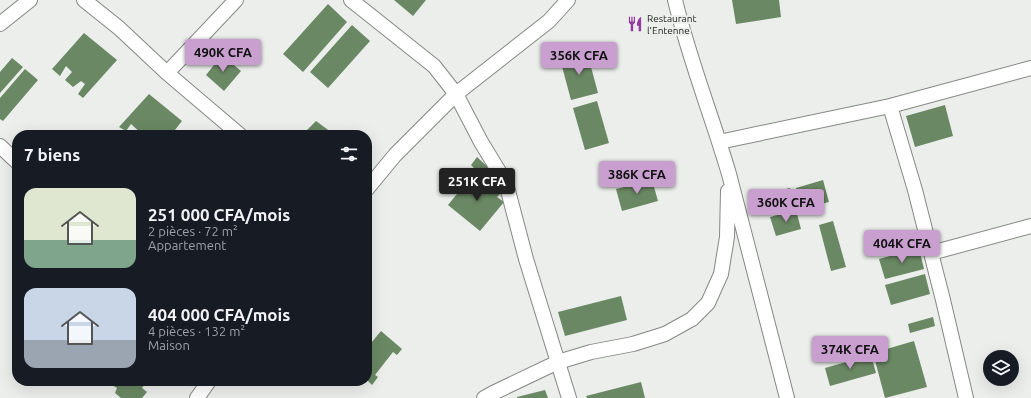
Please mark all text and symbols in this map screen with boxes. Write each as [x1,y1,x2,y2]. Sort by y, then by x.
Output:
place label: Restaurant l'Entenne [647,13,696,36]
restaurant icon: Restaurant l'Entenne [626,15,644,33]
pin: 490K CFA [182,39,264,73]
pin: 356K CFA [538,42,620,76]
text: 490K CFA [194,45,252,59]
text: 356K CFA [550,48,608,62]
icon: filters [338,143,360,165]
text: 7 biens [24,145,80,164]
pin: 386K CFA [596,161,678,195]
text: 386K CFA [608,167,666,181]
pin: 251K CFA [436,168,518,202]
text: 251K CFA [448,174,506,188]
pin: 360K CFA [745,189,827,223]
text: 360K CFA [757,195,815,209]
icon: home [56,204,104,252]
text: 251 000 CFA/mois [148,205,290,224]
text: 2 pièces · 72 m² [148,224,238,238]
pin: 404K CFA [861,230,943,264]
text: 404K CFA [873,236,931,250]
text: Appartement [148,238,226,252]
icon: home [56,304,104,352]
text: 404 000 CFA/mois [148,305,290,324]
text: 4 pièces · 132 m² [148,324,245,338]
pin: 374K CFA [809,336,891,370]
text: Maison [148,338,190,352]
text: 374K CFA [821,342,879,356]
map controls [983,350,1019,386]
button: layers [983,350,1019,386]

